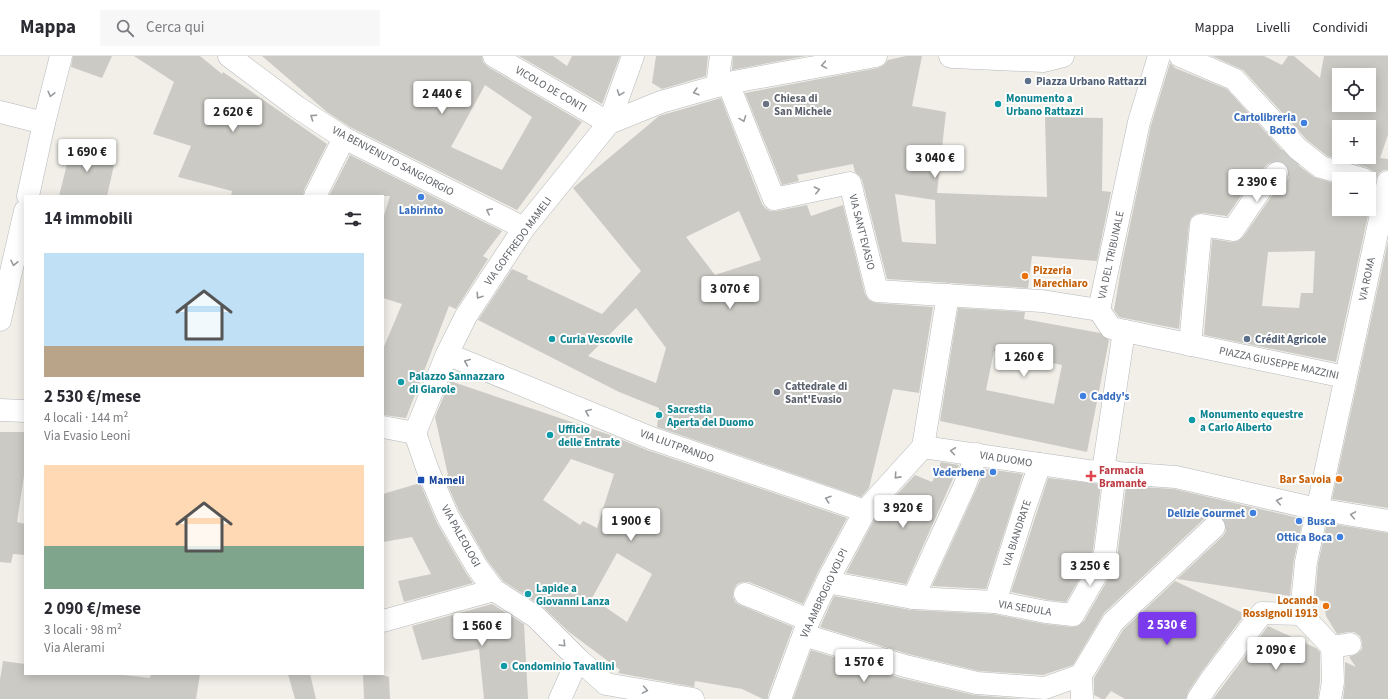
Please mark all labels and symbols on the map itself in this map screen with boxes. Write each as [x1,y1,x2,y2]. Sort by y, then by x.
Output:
one-way arrow [820,61,827,69]
street label: VICOLO DE CONTI [512,62,590,116]
place label: Piazza Urbano Rattazzi [1036,74,1147,89]
marker: Piazza Urbano Rattazzi [1023,76,1033,86]
pin: 2 440 € [405,81,479,115]
one-way arrow [693,87,700,96]
one-way arrow [616,89,624,96]
one-way arrow [48,91,56,97]
place label: Chiesa di San Michele [774,91,832,119]
place label: Monumento a Urbano Rattazzi [1006,91,1083,119]
pin: 2 620 € [196,99,270,133]
marker: Chiesa di San Michele [761,99,771,109]
marker: Monumento a Urbano Rattazzi [993,99,1003,109]
place label: Cartolibreria Botto [1234,110,1296,138]
one-way arrow [310,114,317,122]
one-way arrow [738,116,746,123]
marker: Cartolibreria Botto [1299,118,1309,128]
street label: VIA BENVENUTO SANGIORGIO [329,122,457,200]
pin: 1 690 € [50,139,124,173]
pin: 3 040 € [898,145,972,179]
pin: 2 390 € [1220,169,1294,203]
one-way arrow [814,187,820,195]
marker: Labirinto [416,192,426,202]
street label: VIA SANT'EVASIO [845,192,879,272]
street label: VIA GOFFREDO MAMELI [481,194,555,288]
place label: Labirinto [399,203,443,218]
one-way arrow [486,208,494,216]
street label: VIA DEL TRIBUNALE [1094,209,1128,300]
street label: VIA ROMA [1355,256,1379,302]
one-way arrow [10,260,18,266]
place label: Pizzeria Marechiaro [1033,263,1088,291]
marker: Pizzeria Marechiaro [1020,271,1030,281]
pin: 3 070 € [693,276,767,310]
one-way arrow [476,292,484,299]
place label: Curia Vescovile [560,332,633,347]
place label: Crédit Agricole [1255,332,1327,347]
marker: Curia Vescovile [547,334,557,344]
marker: Crédit Agricole [1242,334,1252,344]
street label: PIAZZA GIUSEPPE MAZZINI [1218,343,1340,383]
pin: 1 260 € [987,344,1061,378]
one-way arrow [464,359,472,367]
place label: Palazzo Sannazzaro di Giarole [409,369,505,397]
marker: Palazzo Sannazzaro di Giarole [396,377,406,387]
place label: Cattedrale di Sant'Evasio [785,379,847,407]
marker: Cattedrale di Sant'Evasio [772,387,782,397]
place label: Caddy's [1091,389,1130,404]
marker: Caddy's [1078,391,1088,401]
place label: Sacrestia Aperta del Duomo [666,402,754,430]
place label: Monumento equestre a Carlo Alberto [1200,407,1304,435]
one-way arrow [584,408,591,416]
marker: Sacrestia Aperta del Duomo [654,410,664,420]
marker: Monumento equestre a Carlo Alberto [1187,415,1197,425]
place label: Ufficio delle Entrate [558,422,620,450]
street label: VIA LIUTPRANDO [638,426,716,466]
marker: Ufficio delle Entrate [545,430,555,440]
one-way arrow [950,447,956,456]
street label: VIA DUOMO [979,447,1033,471]
place label: Farmacia Bramante [1099,463,1147,491]
place label: Vederbene [932,465,985,480]
marker: Vederbene [988,467,998,477]
one-way arrow [894,471,901,479]
marker: Farmacia Bramante [1086,471,1096,481]
place label: Bar Savoia [1279,472,1331,487]
place label: Mameli [429,473,465,488]
marker: Bar Savoia [1334,474,1344,484]
marker: Mameli [416,475,426,485]
one-way arrow [825,495,832,504]
pin: 3 920 € [866,495,940,529]
one-way arrow [1276,497,1282,505]
street label: VIA BIANDRATE [999,498,1035,568]
street label: VIA PALEOLOGI [438,502,484,570]
place label: Delizie Gourmet [1167,506,1246,521]
pin: 1 900 € [594,508,668,542]
marker: Delizie Gourmet [1248,508,1258,518]
one-way arrow [1350,511,1356,520]
place label: Busca [1307,514,1336,529]
marker: Busca [1294,516,1304,526]
place label: Ottica Boca [1277,530,1332,545]
marker: Ottica Boca [1335,532,1345,542]
street label: VIA AMBROGIO VOLPI [797,546,851,640]
pin: 3 250 € [1053,553,1127,587]
place label: Lapide a Giovanni Lanza [536,581,610,609]
marker: Lapide a Giovanni Lanza [523,589,533,599]
place label: Locanda Rossignoli 1913 [1243,593,1318,621]
street label: VIA SEDULA [997,596,1053,620]
marker: Locanda Rossignoli 1913 [1321,601,1331,611]
pin: 2 530 € [1130,612,1204,646]
pin: 1 560 € [445,613,519,647]
pin: 2 090 € [1239,637,1313,671]
one-way arrow [558,639,566,647]
pin: 1 570 € [827,649,901,683]
place label: Condominio Tavallini [512,659,615,674]
marker: Condominio Tavallini [499,661,509,671]
one-way arrow [642,686,648,694]

